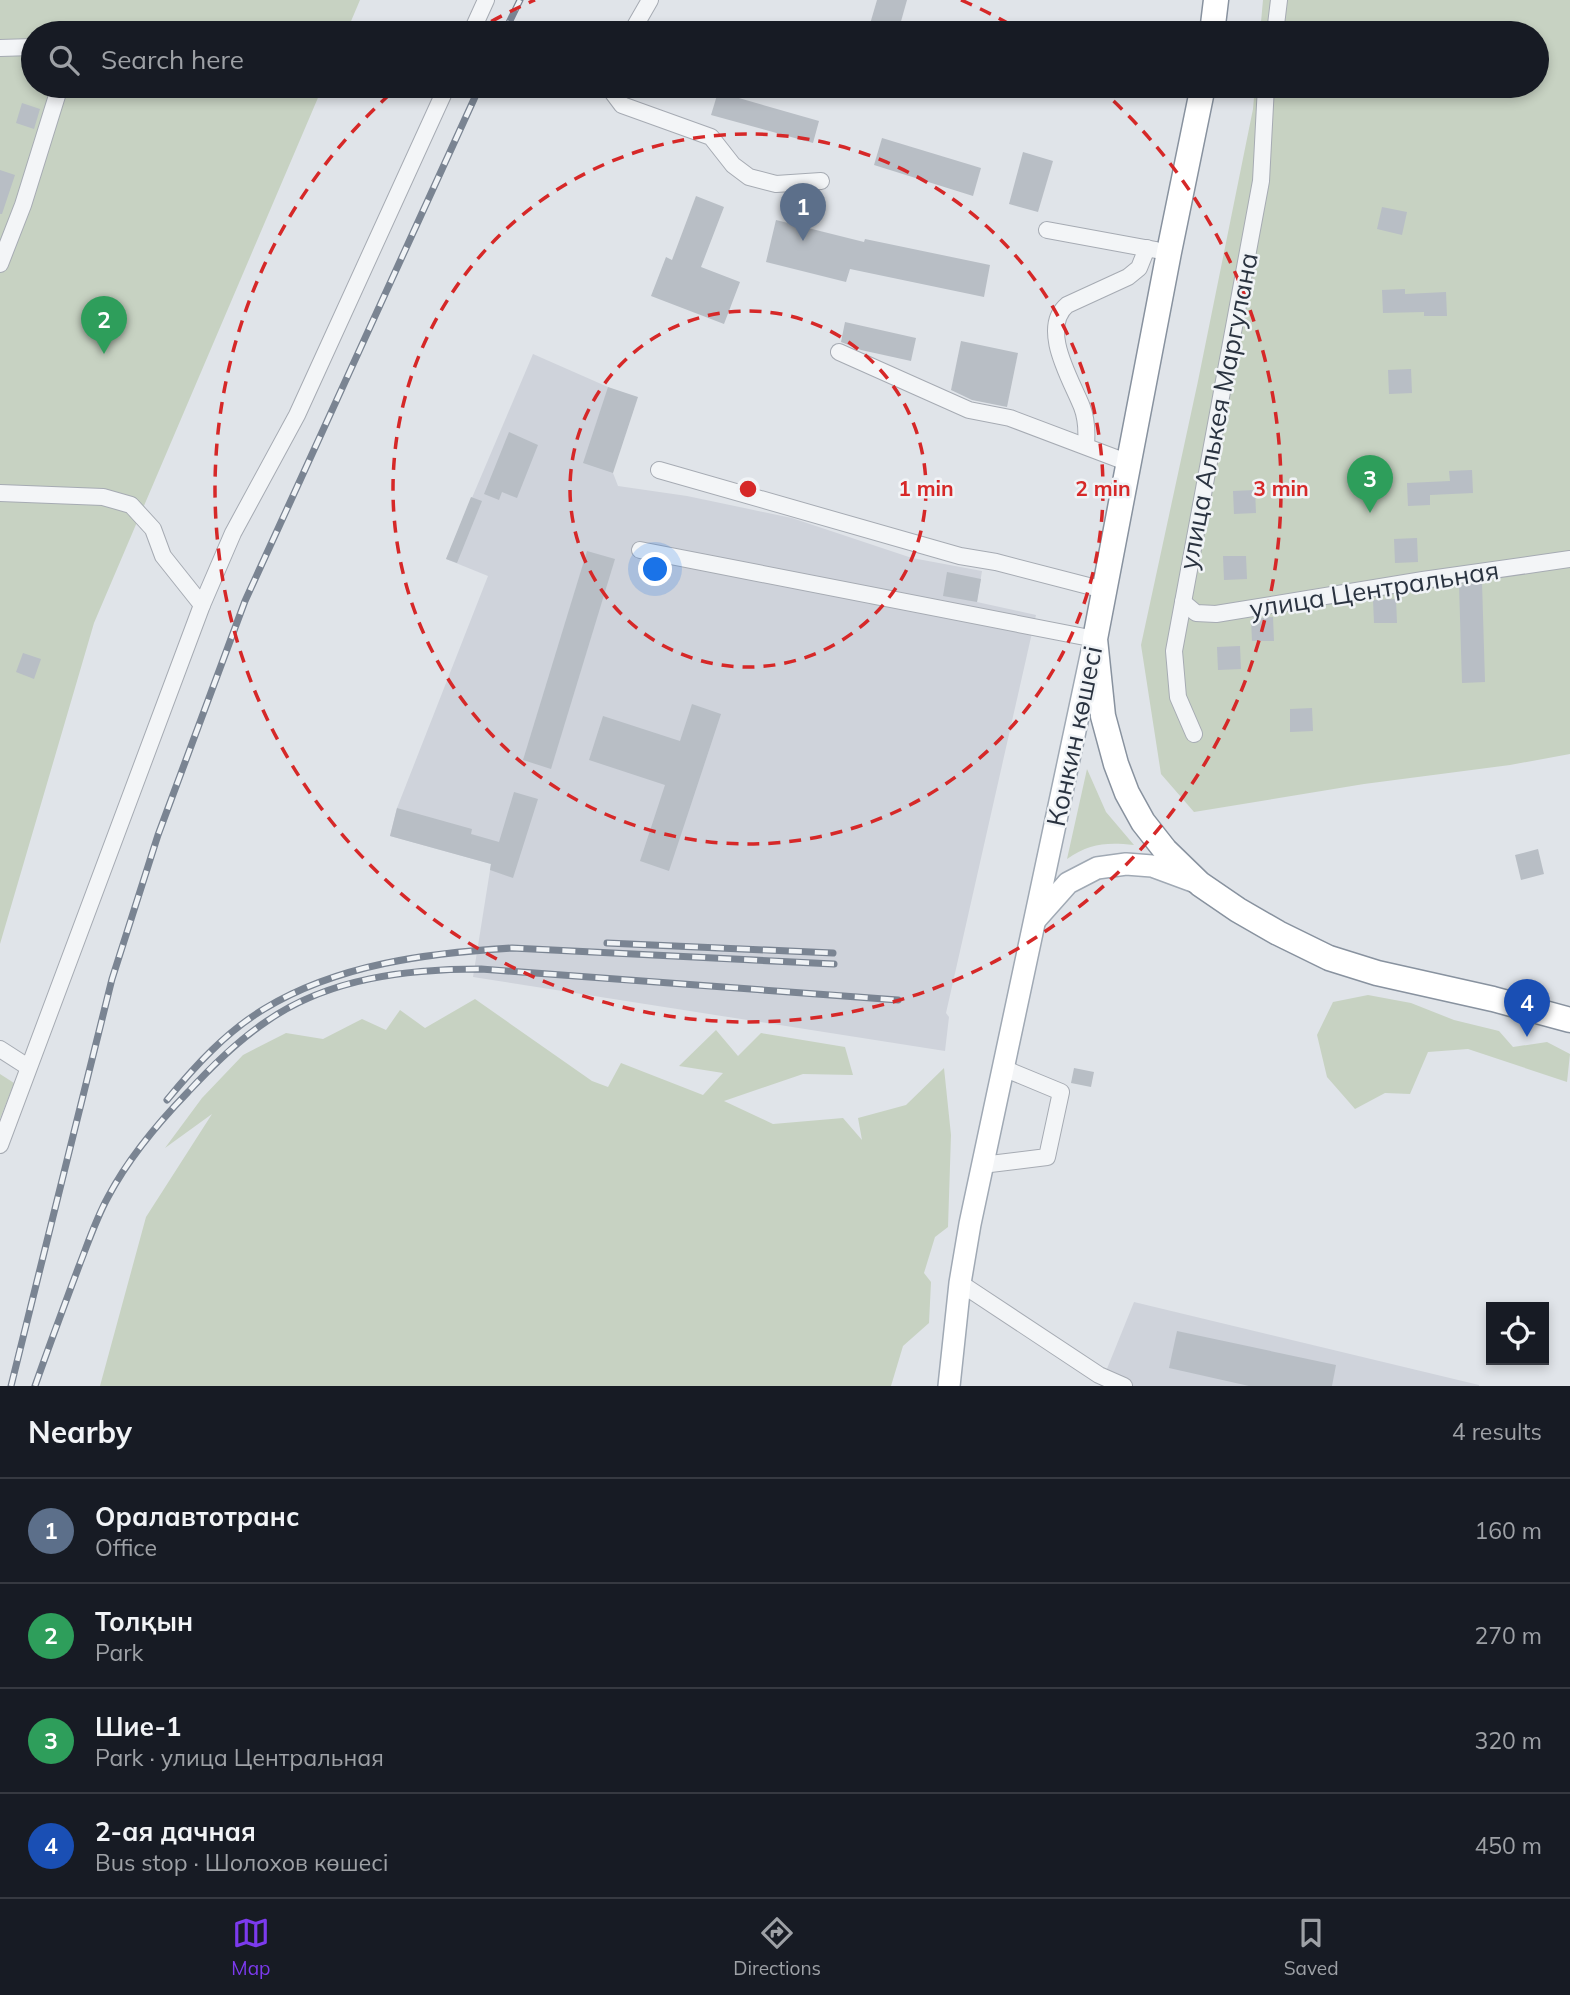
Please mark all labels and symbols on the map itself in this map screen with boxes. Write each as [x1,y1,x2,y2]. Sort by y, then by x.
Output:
pin: 1 [780,183,826,241]
street label: улица Алькея Маргулана [1171,250,1265,572]
pin: 2 [81,296,127,354]
pin: 3 [1347,455,1393,513]
text: 1 min [898,475,954,501]
text: 2 min [1075,475,1131,501]
text: 3 min [1253,475,1309,501]
centre of rings [736,477,760,501]
your location [638,552,672,586]
street label: улица Центральная [1247,553,1501,625]
street label: Конкин көшесі [1039,643,1109,829]
pin: 4 [1504,979,1550,1037]

